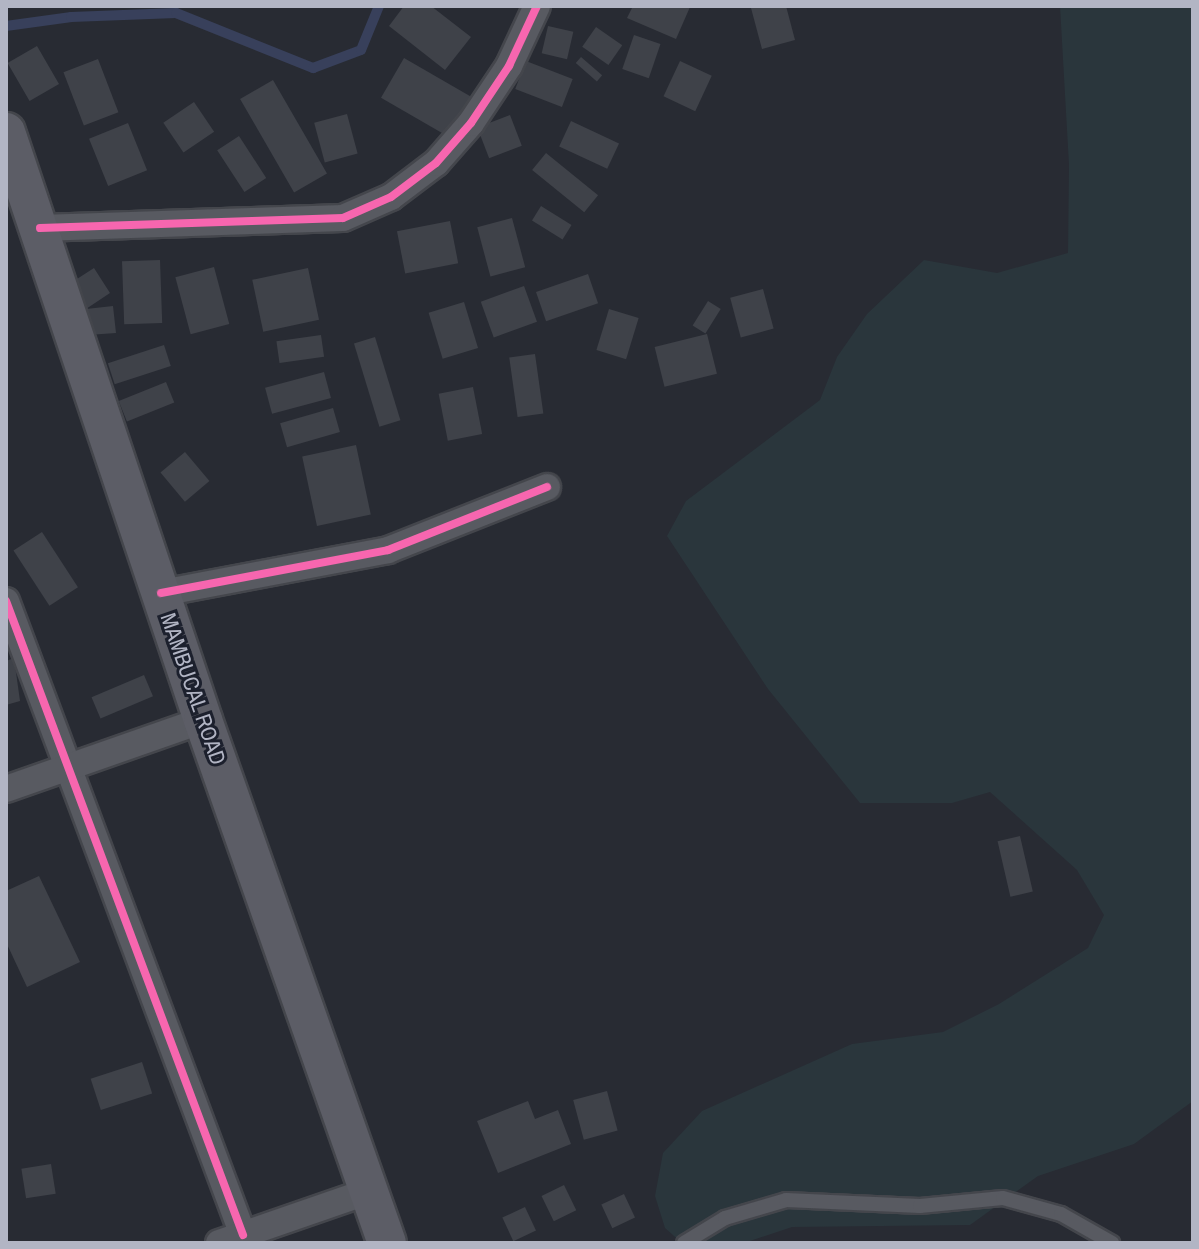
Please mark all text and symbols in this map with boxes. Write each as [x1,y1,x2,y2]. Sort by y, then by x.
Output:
street label: MAMBUCAL ROAD [155,609,231,769]

